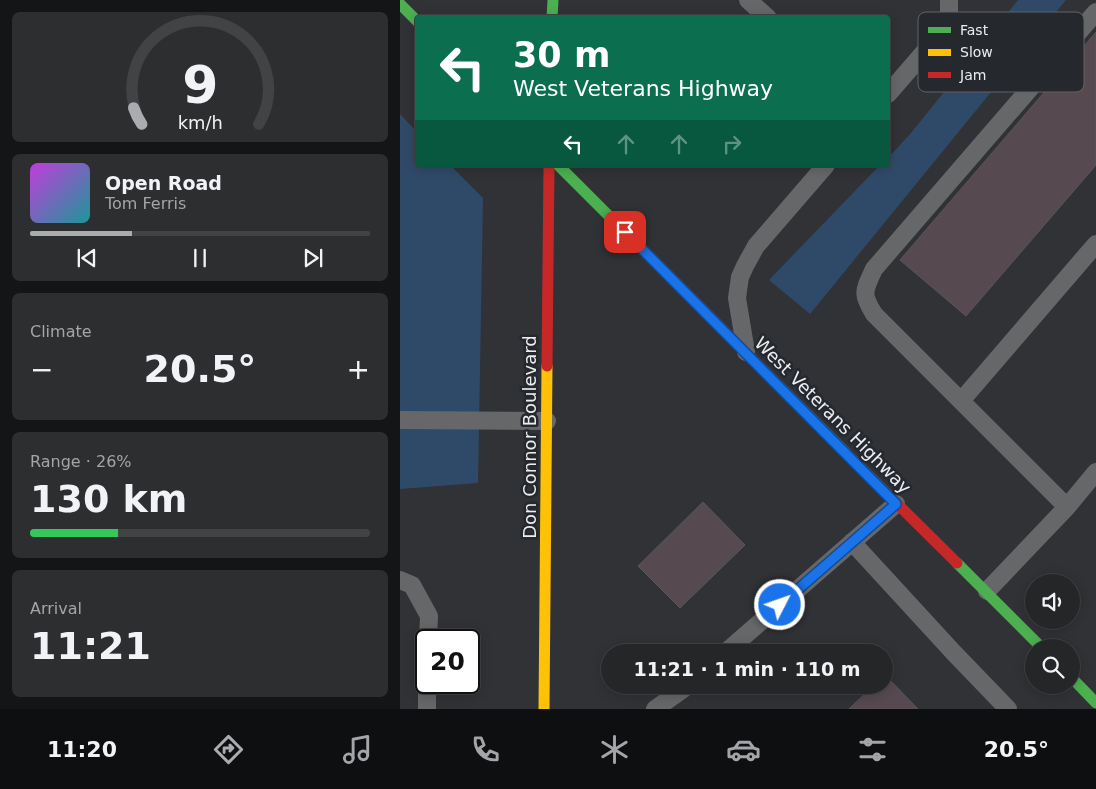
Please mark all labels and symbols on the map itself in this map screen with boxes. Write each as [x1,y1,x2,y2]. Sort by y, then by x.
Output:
legend [918,12,1084,92]
text: Fast [960,22,989,38]
text: Slow [960,44,993,60]
text: Jam [959,67,986,83]
pin [604,211,646,253]
street label: West Veterans Highway [750,332,916,498]
street label: Don Connor Boulevard [519,335,540,539]
position arrow [753,578,805,630]
speed limit sign: 20 [415,629,480,694]

